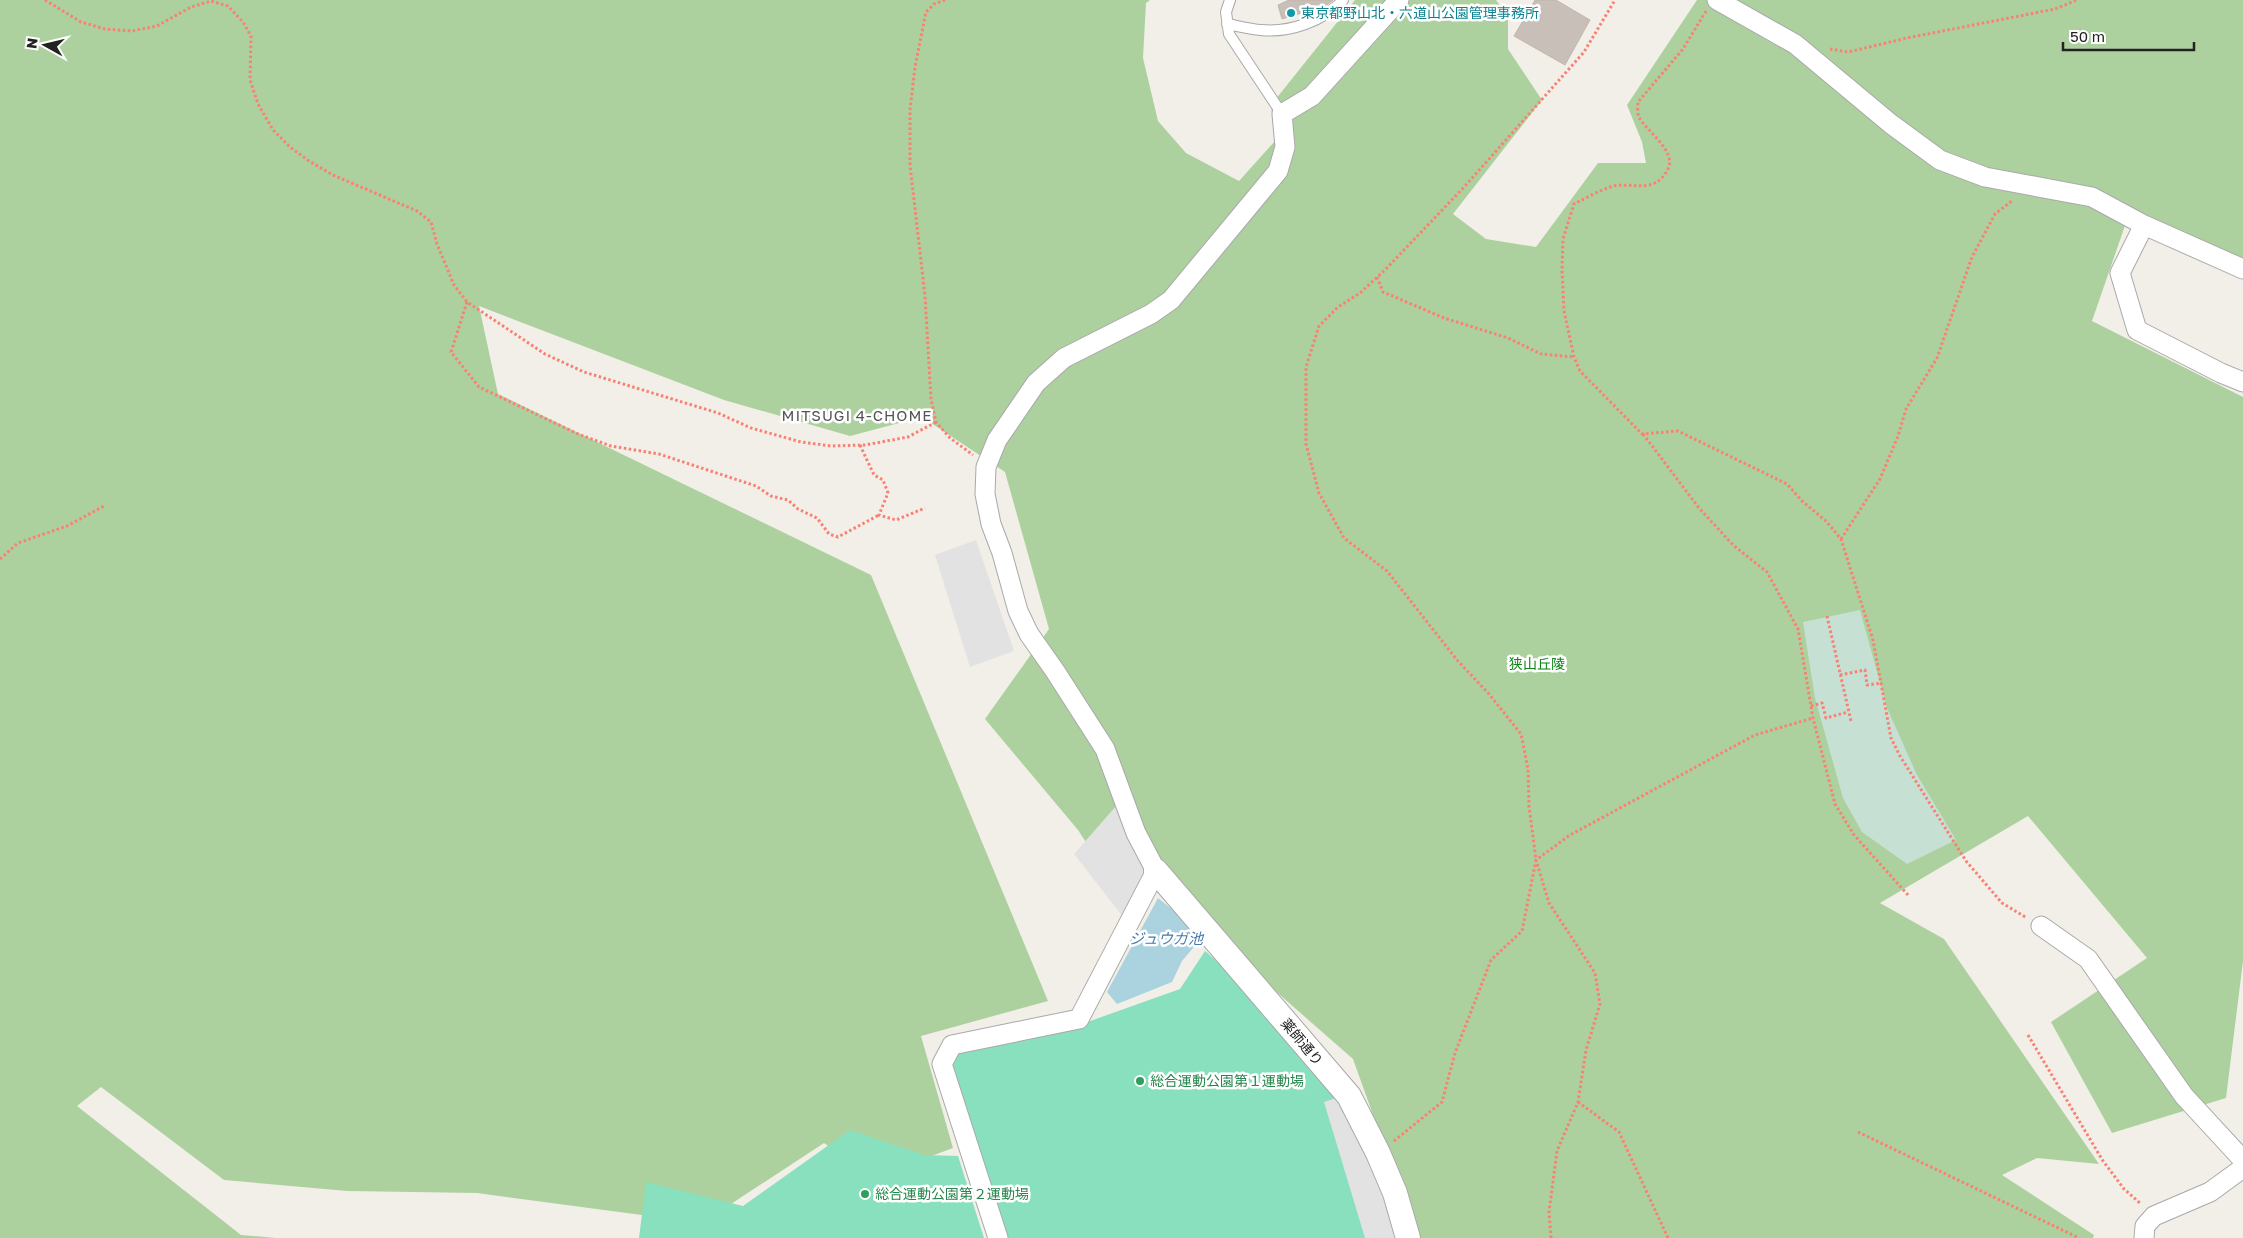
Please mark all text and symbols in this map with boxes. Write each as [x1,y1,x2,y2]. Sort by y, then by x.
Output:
place label: 東京都野山北・六道山公園管理事務所 [1301,4,1539,21]
marker: 東京都野山北・六道山公園管理事務所 [1285,7,1297,19]
north arrow [20,20,70,70]
scale bar [2063,20,2194,52]
text: 50 m [2070,27,2105,45]
text: N [22,37,41,50]
district label: MITSUGI 4-CHOME [782,406,932,424]
park label: 狭山丘陵 [1509,655,1565,672]
water label: ジュウガ池 [1129,929,1205,947]
street label: 薬師通り [1278,1015,1327,1069]
place label: 総合運動公園第１運動場 [1150,1072,1304,1089]
marker: 総合運動公園第１運動場 [1134,1075,1146,1087]
place label: 総合運動公園第２運動場 [875,1185,1029,1202]
marker: 総合運動公園第２運動場 [859,1188,871,1200]

